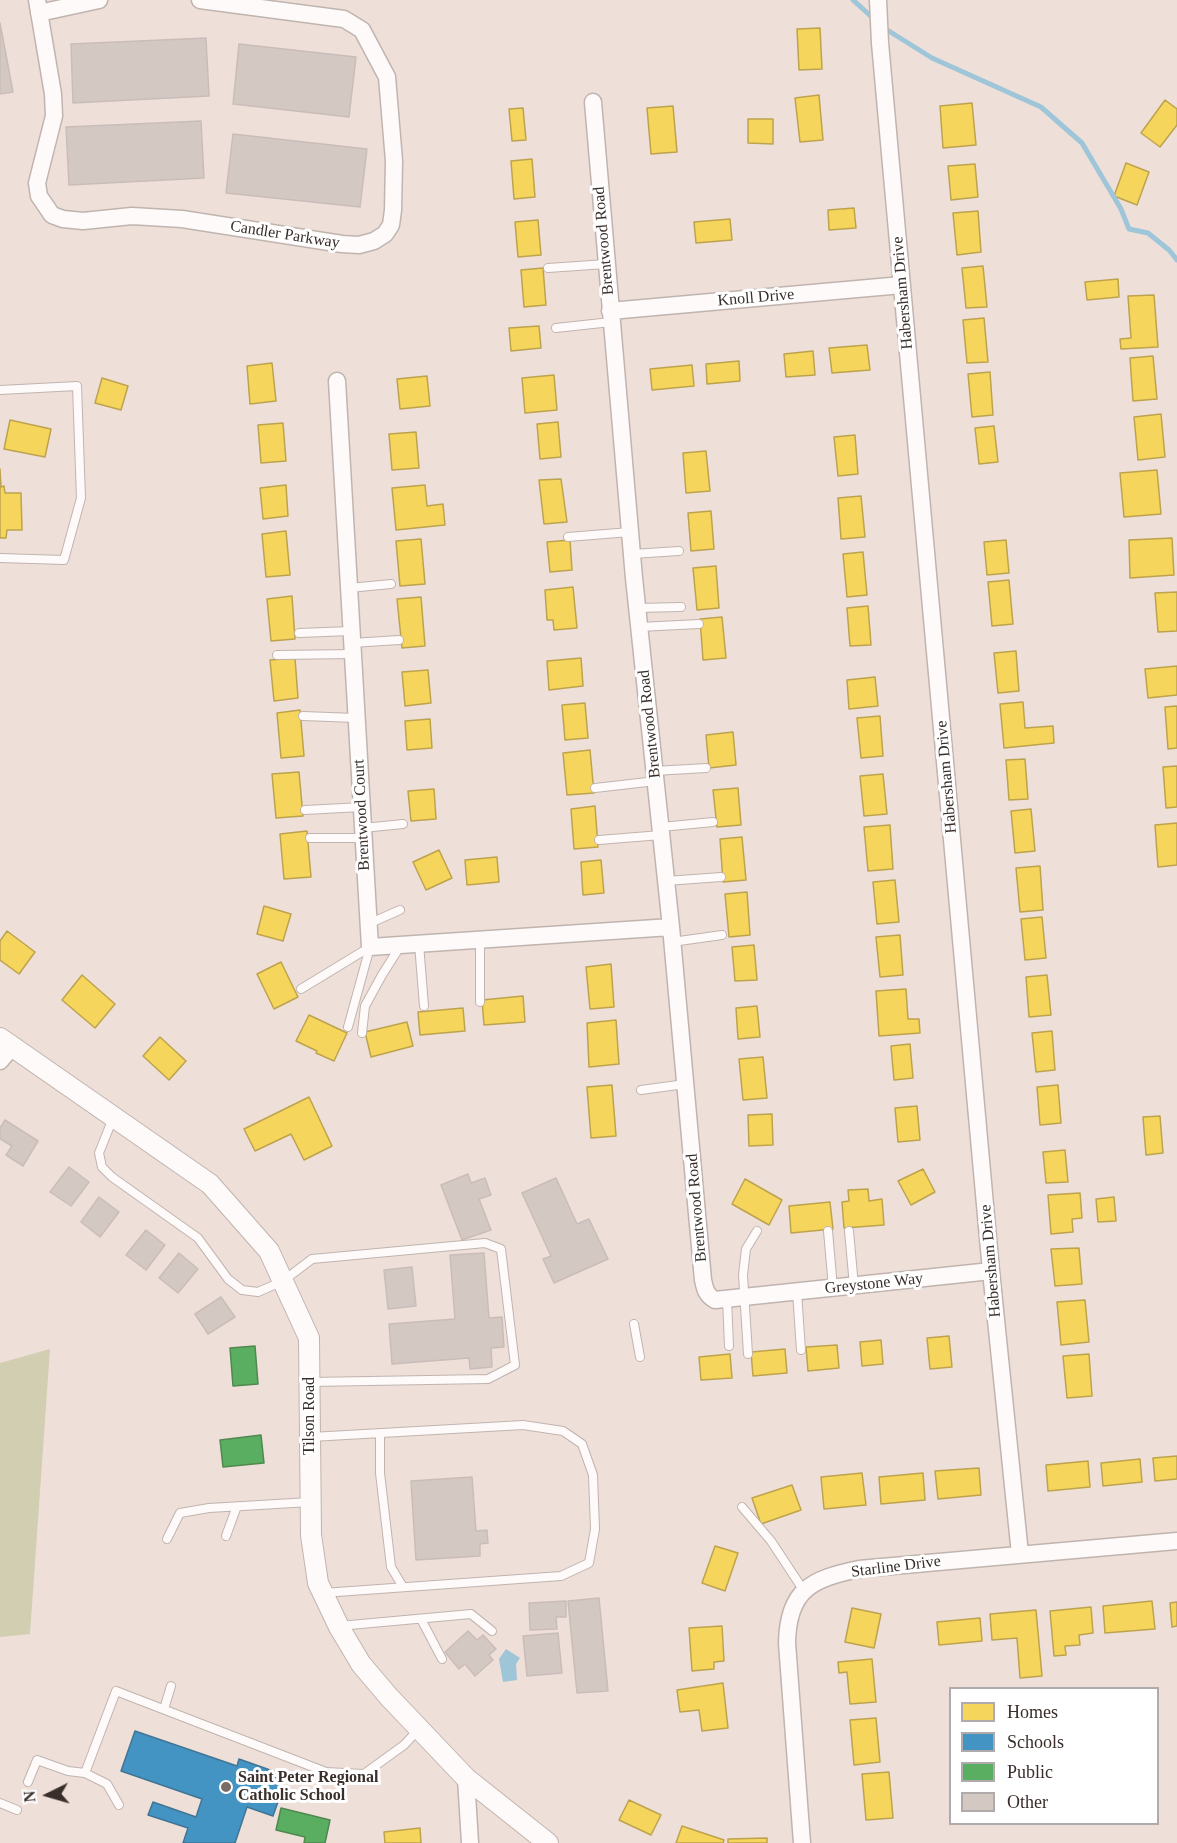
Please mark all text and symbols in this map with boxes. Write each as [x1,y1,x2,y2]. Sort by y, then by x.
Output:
street label: Brentwood Road [590,186,618,296]
street label: Candler Parkway [229,217,341,253]
street label: Habersham Drive [888,236,918,350]
street label: Knoll Drive [717,285,795,311]
street label: Brentwood Road [635,669,665,779]
street label: Habersham Drive [932,720,962,834]
street label: Brentwood Court [349,759,375,871]
street label: Brentwood Road [683,1153,711,1263]
street label: Habersham Drive [976,1204,1006,1318]
street label: Greystone Way [824,1269,924,1299]
street label: Tilson Road [300,1377,320,1455]
street label: Starline Drive [850,1552,942,1582]
legend [949,1687,1159,1825]
text: Homes [1007,1702,1058,1722]
text: Schools [1007,1732,1064,1752]
text: Public [1007,1762,1053,1782]
north arrow [18,1765,78,1825]
place label: Saint Peter Regional Catholic School [238,1768,378,1806]
marker: Saint Peter Regional Catholic School [219,1780,233,1794]
text: N [21,1790,39,1803]
text: Other [1007,1792,1048,1812]

